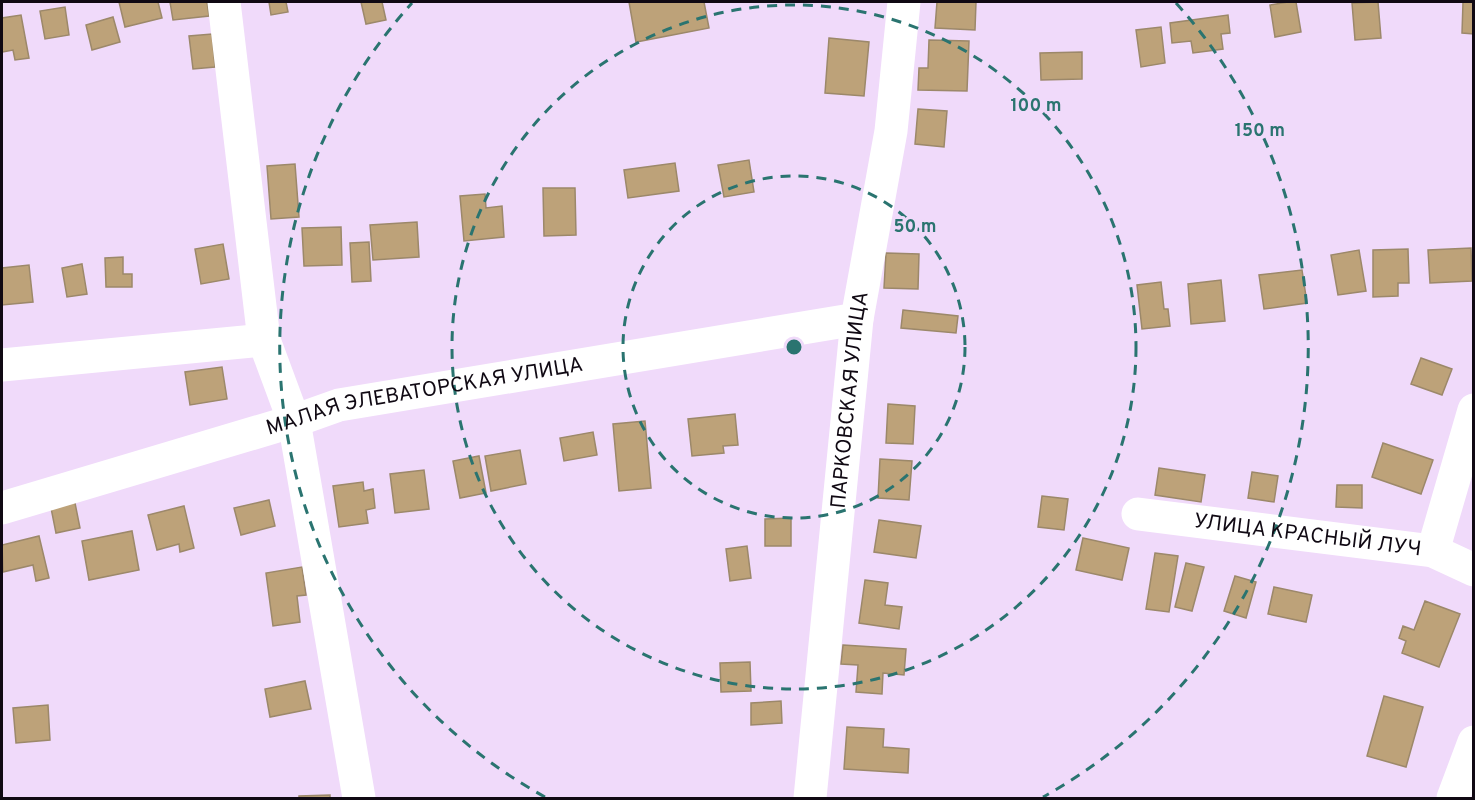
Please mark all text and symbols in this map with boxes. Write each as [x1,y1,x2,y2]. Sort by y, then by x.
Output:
text: 100 m [1010,95,1062,118]
text: 150 m [1235,120,1285,143]
text: 50 m [893,216,937,239]
street label: ПАРКОВСКАЯ УЛИЦА [825,289,875,510]
centre of rings [784,337,804,357]
street label: МАЛАЯ ЭЛЕВАТОРСКАЯ УЛИЦА [263,351,585,442]
street label: УЛИЦА КРАСНЫЙ ЛУЧ [1192,508,1423,563]

